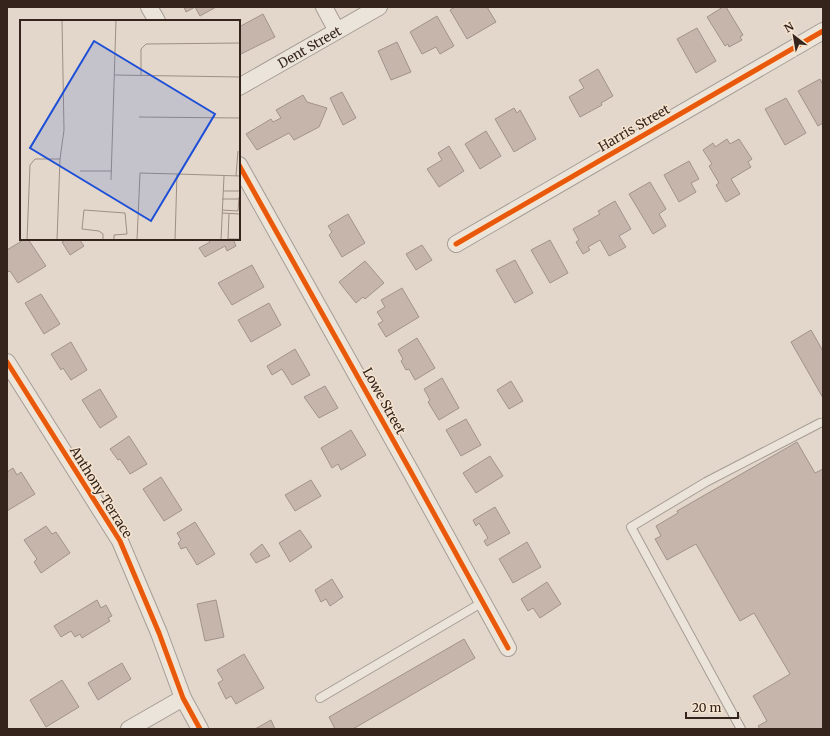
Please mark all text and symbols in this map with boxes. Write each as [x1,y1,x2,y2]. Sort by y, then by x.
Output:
north arrow [774,16,814,56]
text: N [782,19,796,36]
inset map [20,20,240,240]
street label: Dent Street [274,22,344,72]
street label: Harris Street [595,101,673,155]
street label: Lowe Street [359,365,409,437]
street label: Anthony Terrace [65,442,136,541]
scale bar [686,694,738,720]
text: 20 m [692,700,721,715]

